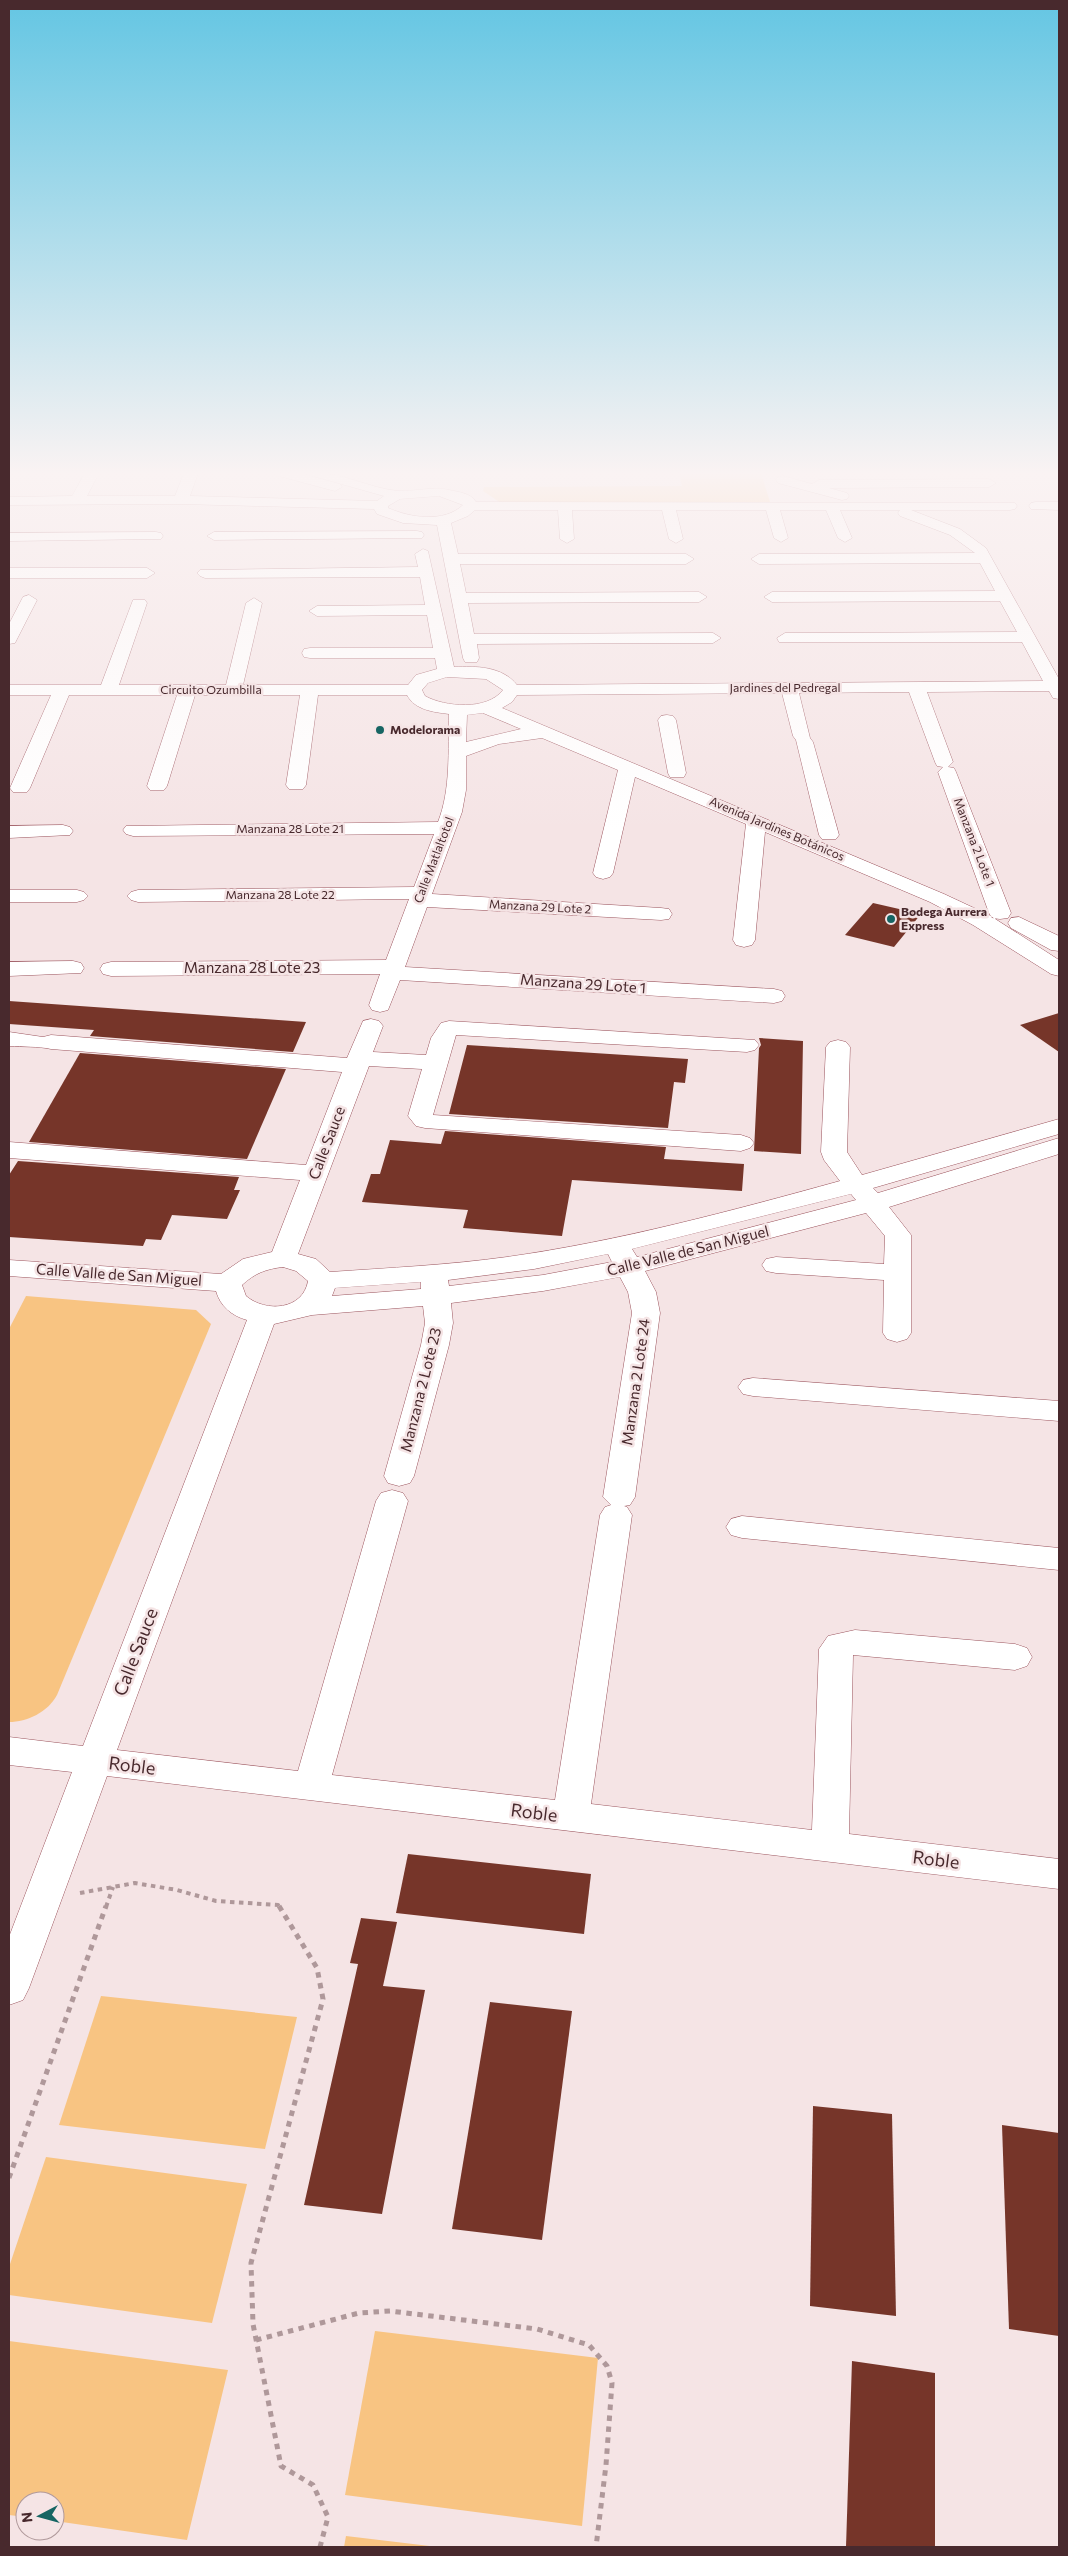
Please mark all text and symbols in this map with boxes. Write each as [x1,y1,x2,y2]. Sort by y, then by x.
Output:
street label: Jardines del Pedregal [729,680,841,695]
street label: Circuito Ozumbilla [160,682,262,696]
place label: Modelorama [390,722,460,736]
marker: Modelorama [374,724,386,736]
street label: Avenida Jardines Botánicos [707,793,847,864]
street label: Manzana 2 Lote 1 [952,795,998,888]
street label: Calle Matlaltotol [410,815,456,905]
street label: Manzana 28 Lote 21 [236,821,344,835]
street label: Manzana 28 Lote 22 [225,887,335,901]
street label: Manzana 29 Lote 2 [489,896,592,916]
place label: Bodega Aurrera Express [901,904,987,932]
marker: Bodega Aurrera Express [885,913,897,925]
street label: Manzana 28 Lote 23 [184,958,320,976]
street label: Manzana 29 Lote 1 [519,970,647,996]
street label: Calle Sauce [304,1103,348,1182]
street label: Calle Valle de San Miguel [605,1221,771,1279]
street label: Calle Valle de San Miguel [35,1259,203,1289]
street label: Manzana 2 Lote 24 [617,1317,653,1446]
street label: Manzana 2 Lote 23 [396,1326,444,1454]
street label: Calle Sauce [108,1605,162,1699]
street label: Roble [107,1751,157,1779]
street label: Roble [509,1798,559,1826]
street label: Roble [911,1845,961,1873]
north arrow [15,2491,65,2541]
text: N [18,2511,36,2524]

